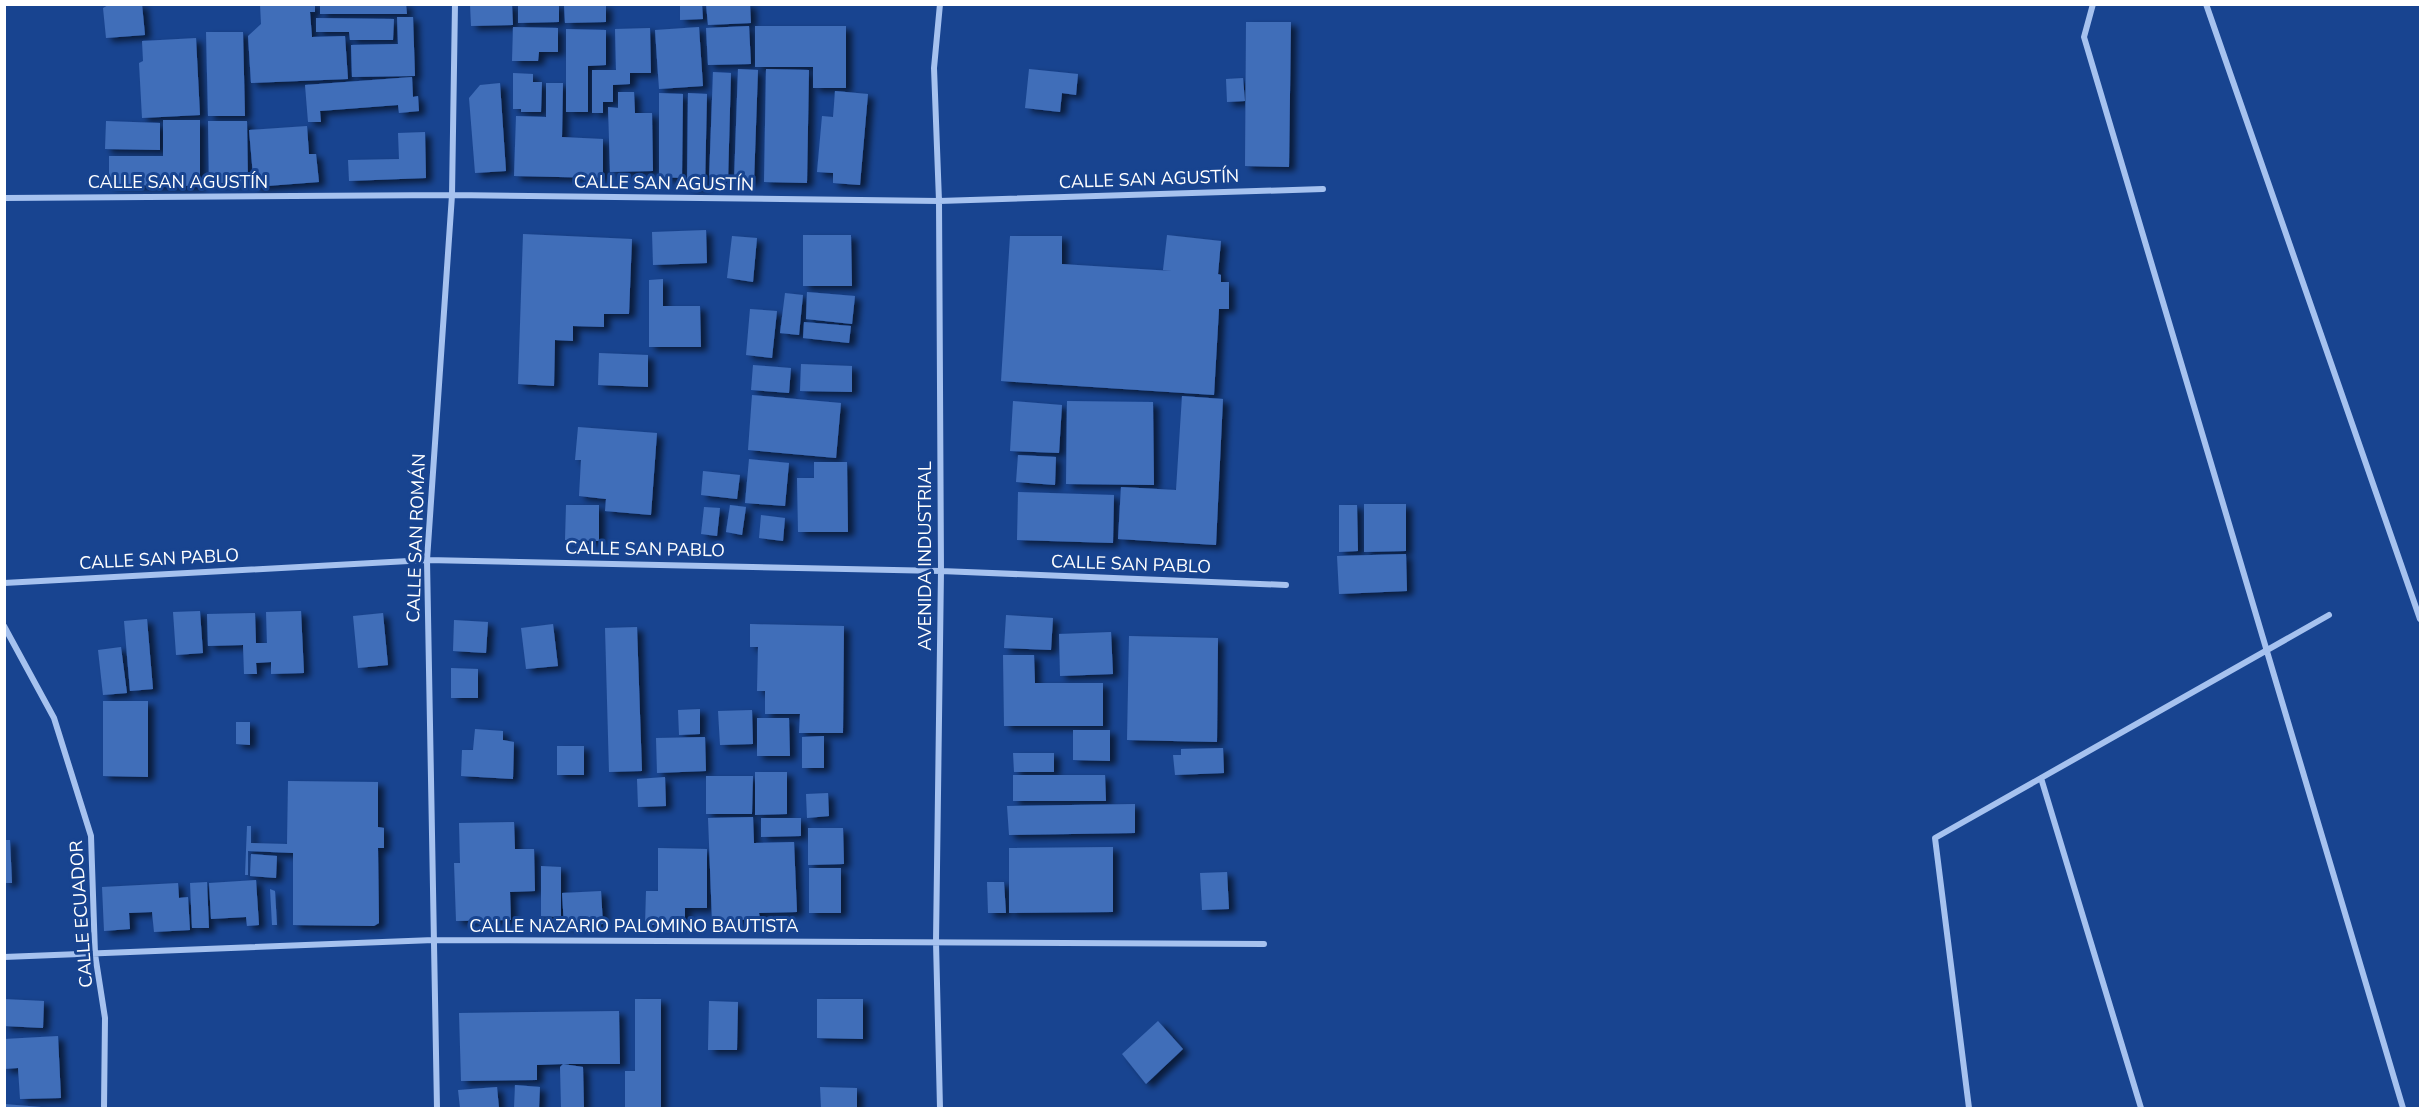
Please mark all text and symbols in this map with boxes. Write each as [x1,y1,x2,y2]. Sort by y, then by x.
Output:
street label: CALLE SAN AGUSTÍN [1058,164,1240,194]
street label: CALLE SAN AGUSTÍN [574,169,754,197]
street label: CALLE SAN AGUSTÍN [88,170,268,194]
street label: CALLE SAN ROMÁN [401,453,431,623]
street label: AVENIDA INDUSTRIAL [913,461,937,651]
street label: CALLE SAN PABLO [565,536,725,562]
street label: CALLE SAN PABLO [78,543,240,575]
street label: CALLE SAN PABLO [1051,549,1211,579]
street label: CALLE ECUADOR [64,840,98,988]
street label: CALLE NAZARIO PALOMINO BAUTISTA [469,914,799,938]

